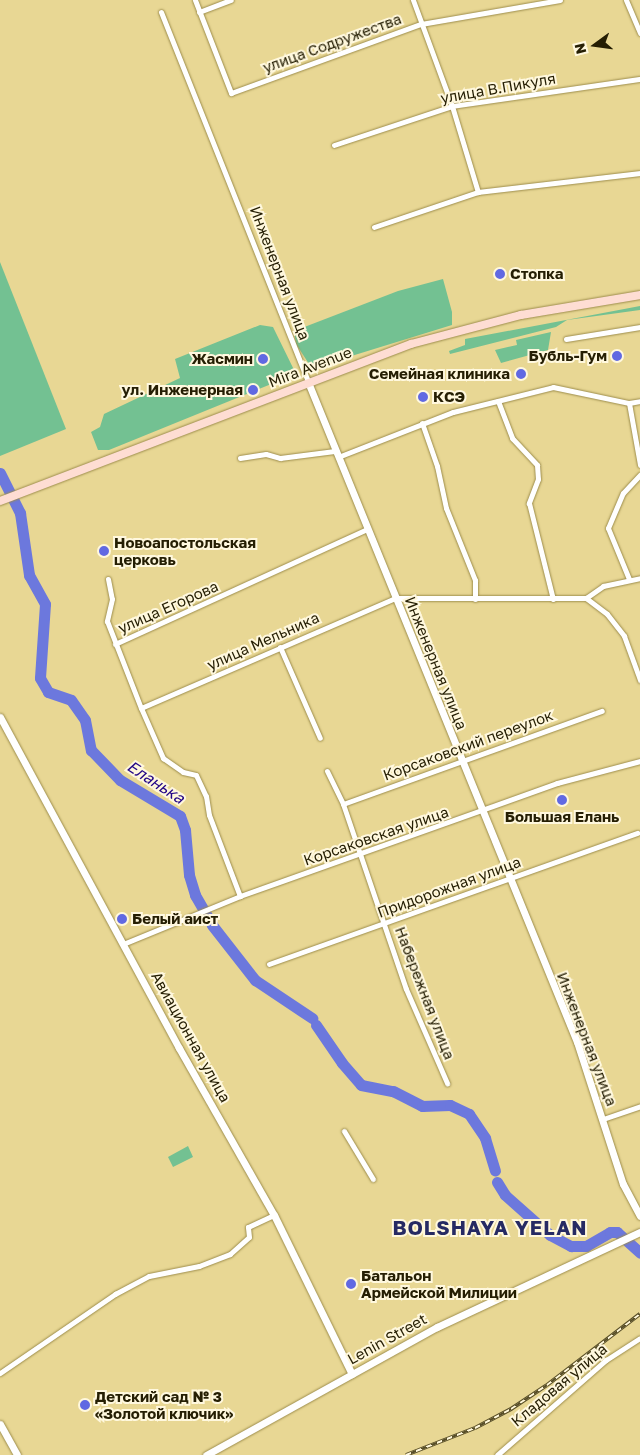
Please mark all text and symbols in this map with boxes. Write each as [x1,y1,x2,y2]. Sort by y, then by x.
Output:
street label: улица Содружества [260,10,404,76]
north arrow [570,20,620,70]
text: N [570,42,589,56]
street label: улица В.Пикуля [439,69,557,107]
street label: Инженерная улица [246,204,314,342]
place label: Стопка [510,265,564,283]
marker: Стопка [494,268,506,280]
street label: Mira Avenue [266,343,354,391]
place label: Бубль-Гум [529,347,607,365]
place label: Жасмин [191,350,253,368]
marker: Бубль-Гум [611,350,623,362]
marker: Жасмин [257,353,269,365]
place label: Семейная клиника [369,365,510,383]
marker: Семейная клиника [514,367,528,381]
place label: ул. Инженерная [122,381,243,399]
marker: ул. Инженерная [247,384,259,396]
place label: КСЭ [433,388,465,406]
marker: КСЭ [417,391,429,403]
place label: Новоапостольская церковь [114,533,256,568]
marker: Новоапостольская церковь [98,545,110,557]
street label: улица Егорова [115,577,221,637]
street label: Инженерная улица [401,594,471,732]
street label: улица Мельника [204,608,322,674]
street label: Корсаковский переулок [381,706,555,784]
water label: Еланька [124,756,188,808]
marker: Большая Елань [556,794,568,806]
street label: Корсаковская улица [301,803,451,869]
place label: Большая Елань [505,808,619,826]
street label: Придорожная улица [375,853,523,921]
place label: Белый аист [132,910,218,928]
marker: Белый аист [116,913,128,925]
street label: Набережная улица [391,924,459,1062]
street label: Авиационная улица [148,969,234,1105]
street label: Инженерная улица [553,970,621,1108]
district label: BOLSHAYA YELAN [391,1215,589,1239]
place label: Батальон Армейской Милиции [361,1266,517,1301]
marker: Батальон Армейской Милиции [345,1278,357,1290]
street label: Lenin Street [344,1310,430,1368]
street label: Кладовая улица [508,1340,610,1430]
place label: Детский сад № 3 «Золотой ключик» [95,1387,233,1422]
marker: Детский сад № 3 «Золотой ключик» [79,1399,91,1411]

